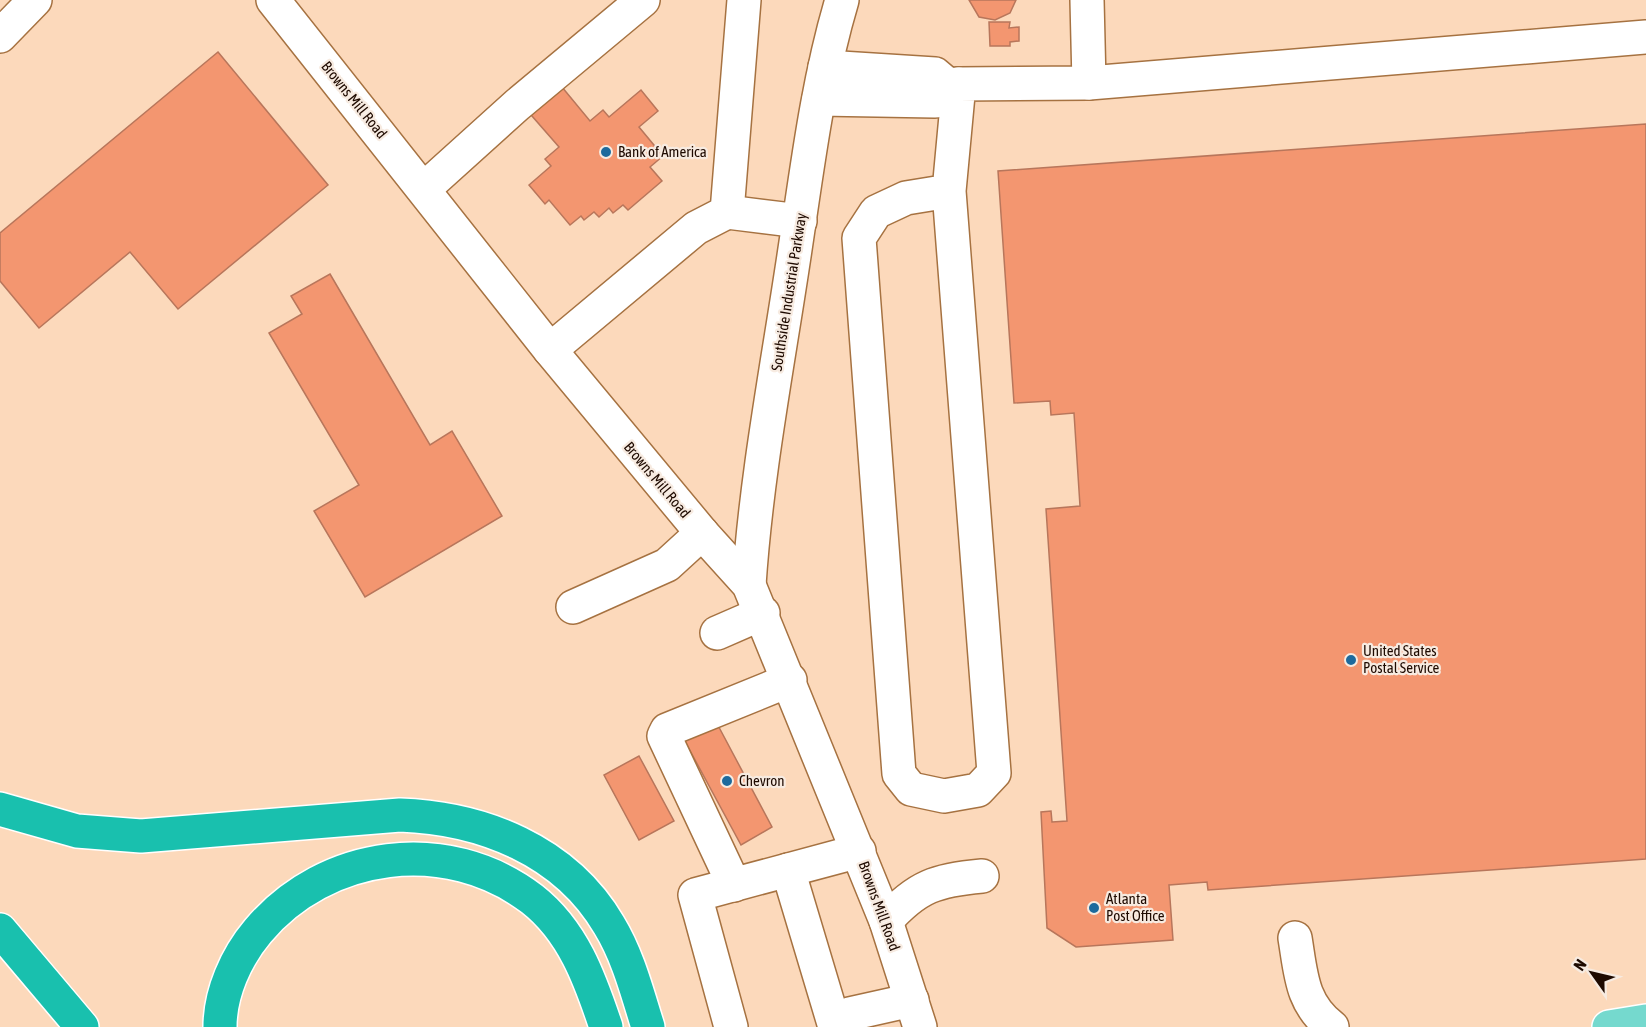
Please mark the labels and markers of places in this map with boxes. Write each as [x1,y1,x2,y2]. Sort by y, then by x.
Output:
place label: Bank of America [618,143,707,160]
marker: Bank of America [599,145,613,159]
place label: United States Postal Service [1363,642,1440,676]
marker: United States Postal Service [1344,653,1358,667]
place label: Chevron [739,772,785,789]
marker: Chevron [720,774,734,788]
place label: Atlanta Post Office [1106,890,1165,924]
marker: Atlanta Post Office [1087,901,1101,915]

